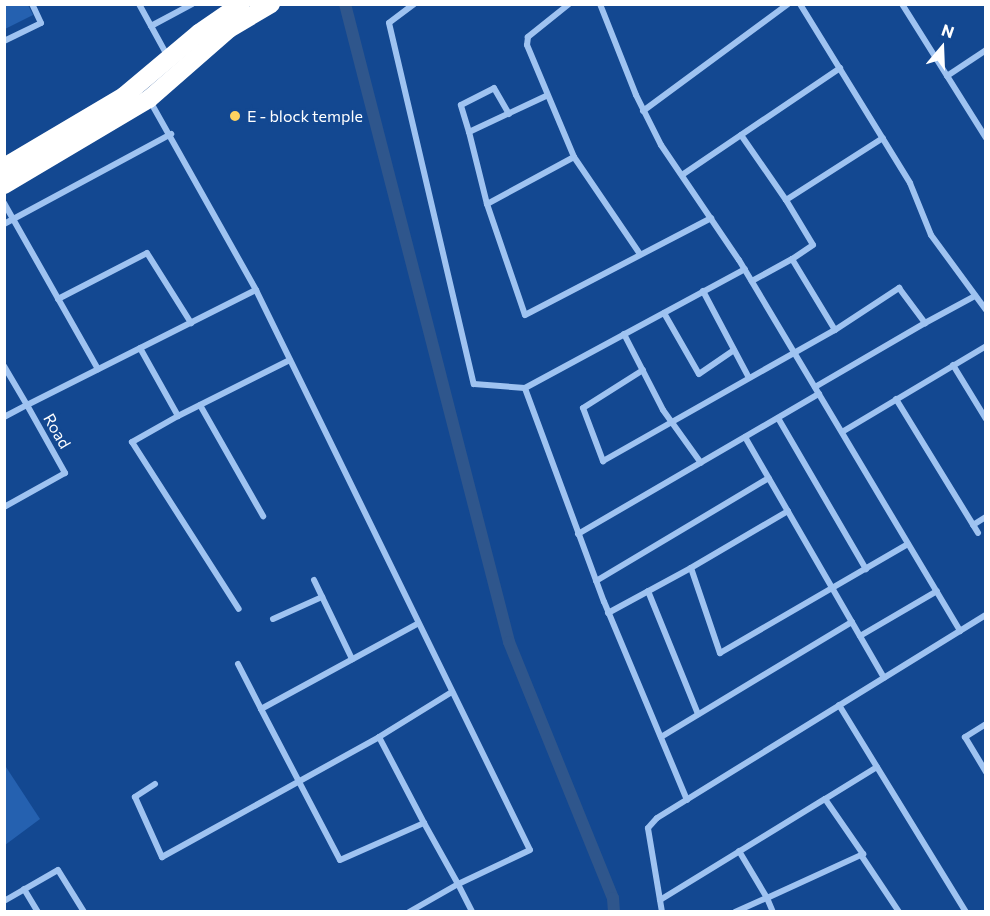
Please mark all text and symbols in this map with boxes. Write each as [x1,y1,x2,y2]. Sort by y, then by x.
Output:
north arrow [912,18,972,78]
text: N [939,20,957,41]
place label: E - block temple [247,106,363,126]
marker: E - block temple [228,109,242,123]
street label: Road [39,410,75,452]

